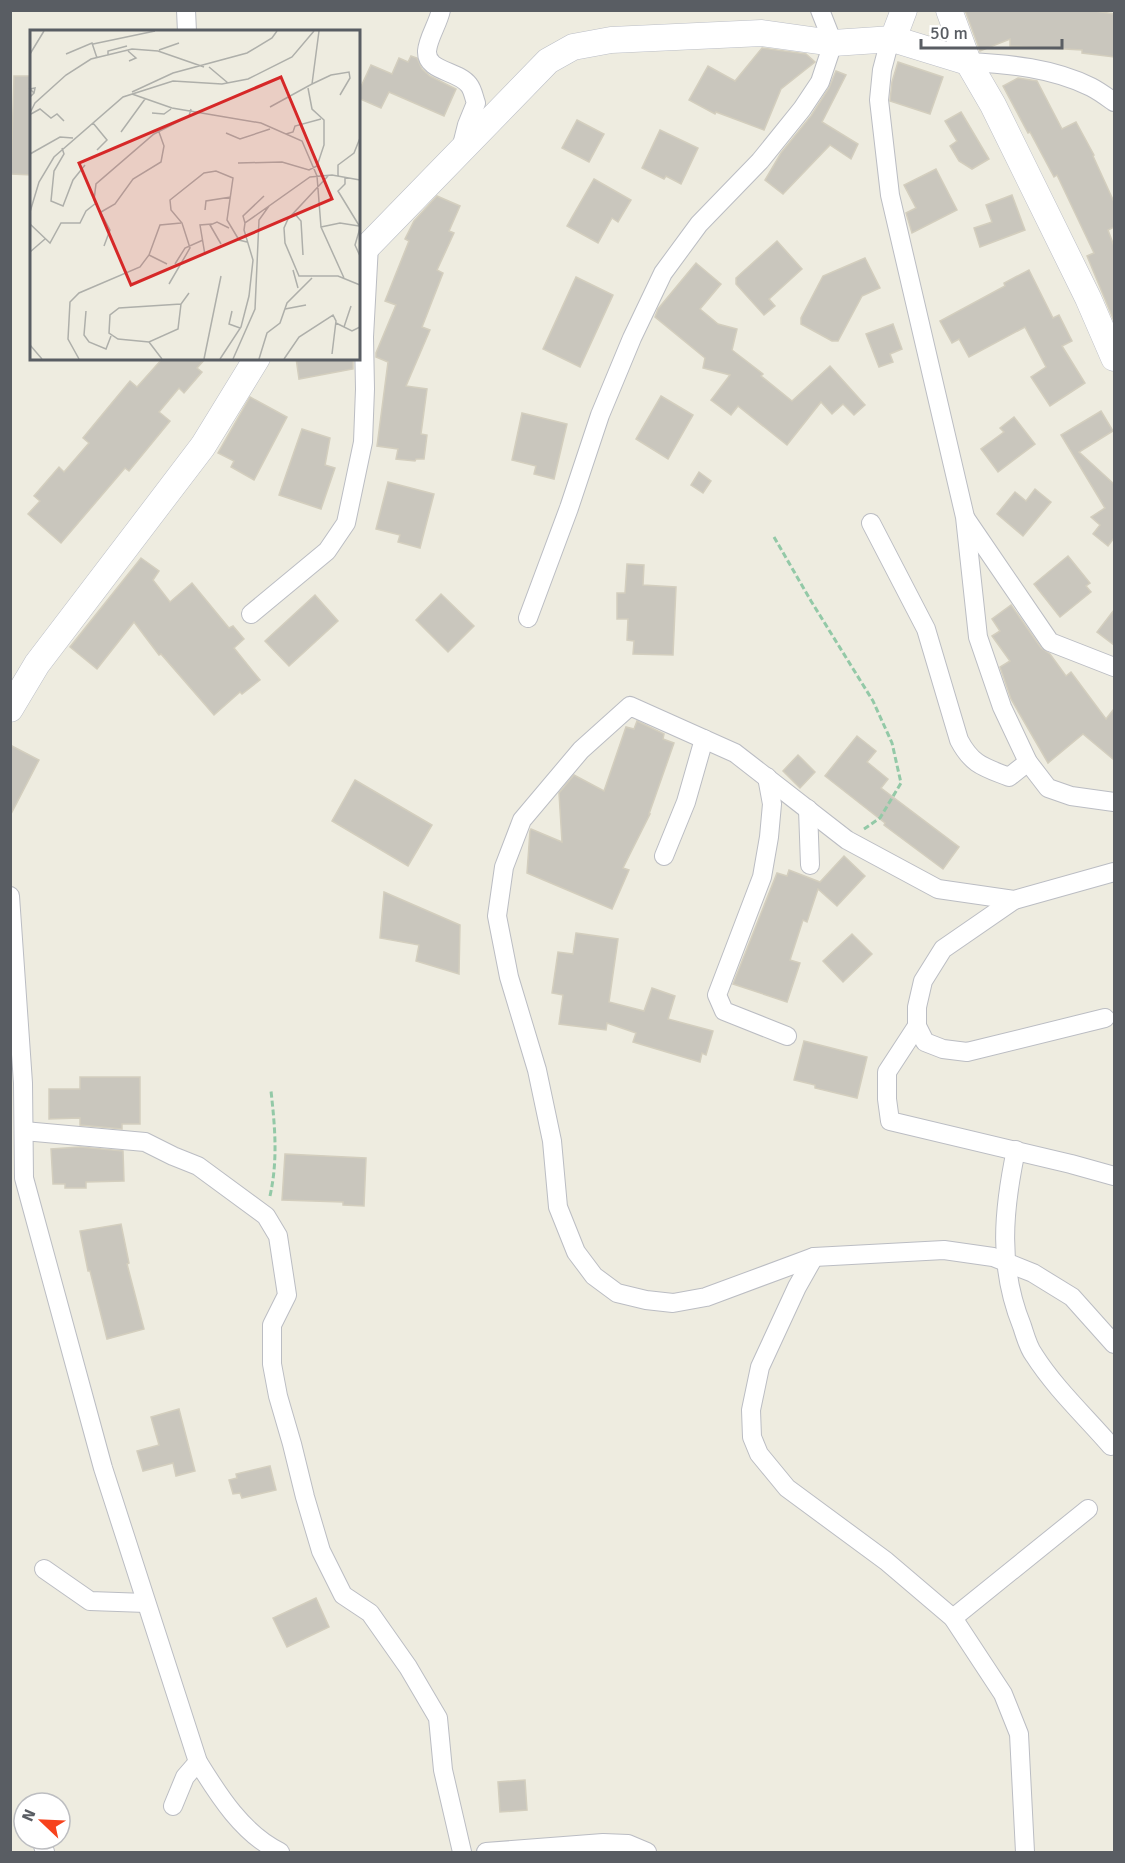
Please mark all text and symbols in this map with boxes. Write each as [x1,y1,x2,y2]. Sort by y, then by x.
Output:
scale bar [921,12,1062,50]
text: 50 m [930,22,968,44]
inset map [30,30,360,360]
north arrow [12,1791,72,1851]
text: N [18,1806,40,1825]

